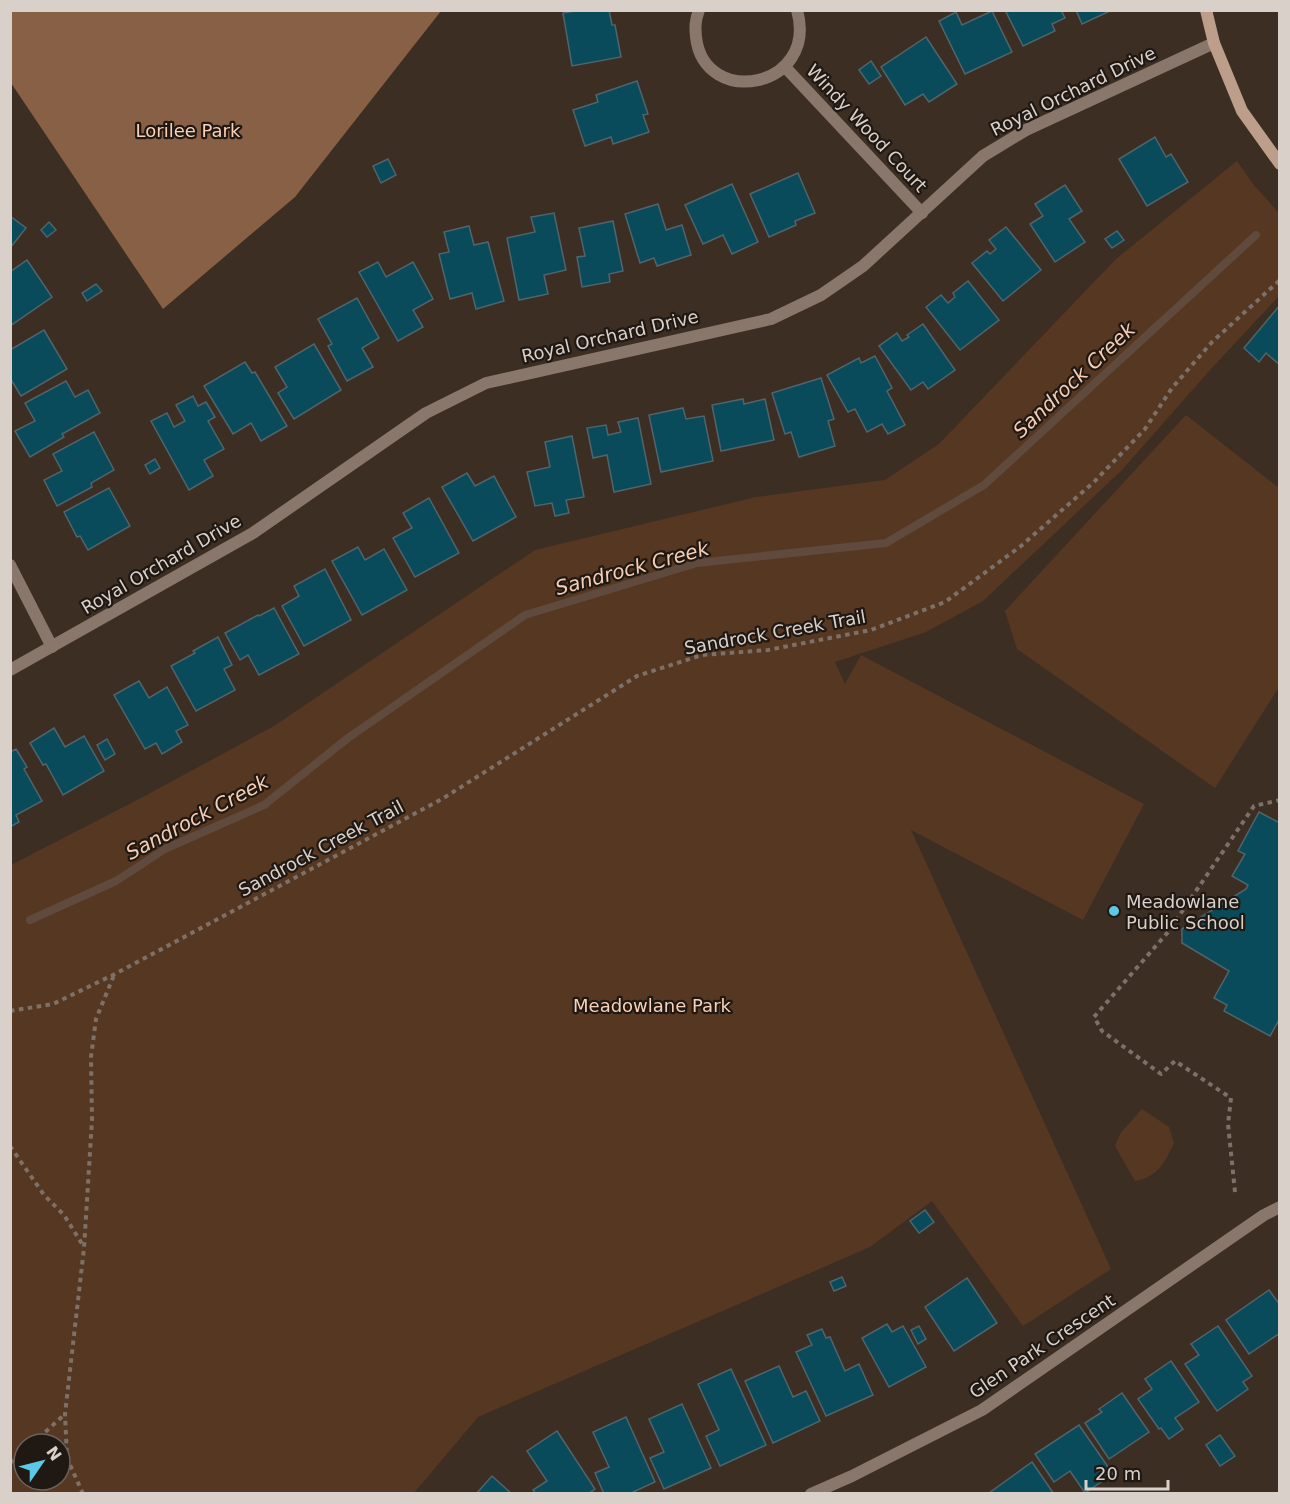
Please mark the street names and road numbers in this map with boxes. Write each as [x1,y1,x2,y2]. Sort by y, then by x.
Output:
street label: Royal Orchard Drive [987,42,1159,140]
street label: Windy Wood Court [802,60,932,196]
street label: Royal Orchard Drive [520,305,700,367]
street label: Royal Orchard Drive [77,510,245,618]
street label: Sandrock Creek Trail [683,606,867,658]
street label: Sandrock Creek Trail [235,796,407,900]
street label: Glen Park Crescent [965,1289,1119,1403]

